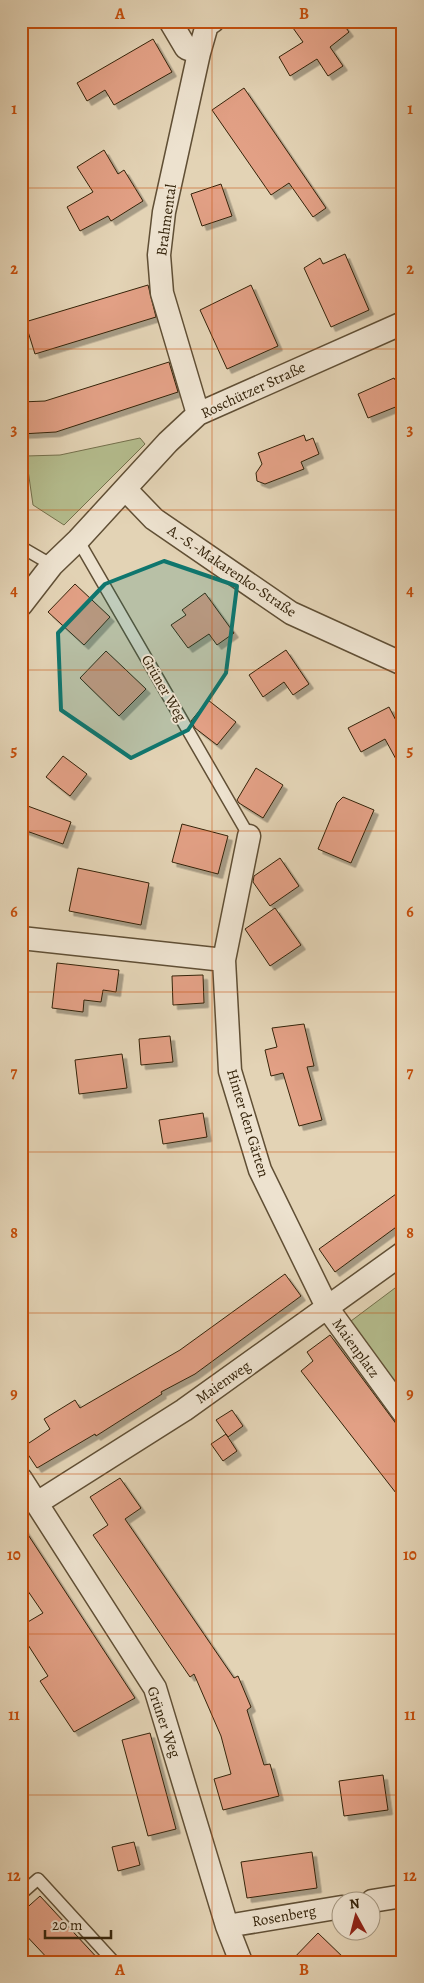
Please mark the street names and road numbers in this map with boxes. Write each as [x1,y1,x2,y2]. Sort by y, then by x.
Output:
street label: Brahmental [151,182,181,257]
street label: Roschützer Straße [198,357,309,423]
street label: A.-S.-Makarenko-Straße [163,520,301,622]
street label: Grüner Weg [137,651,191,726]
street label: Hinter den Gärten [222,1066,274,1180]
street label: Maienplatz [328,1314,384,1382]
street label: Maienweg [192,1356,255,1408]
street label: Grüner Weg [142,1684,186,1761]
street label: Rosenberg [250,1900,318,1931]

